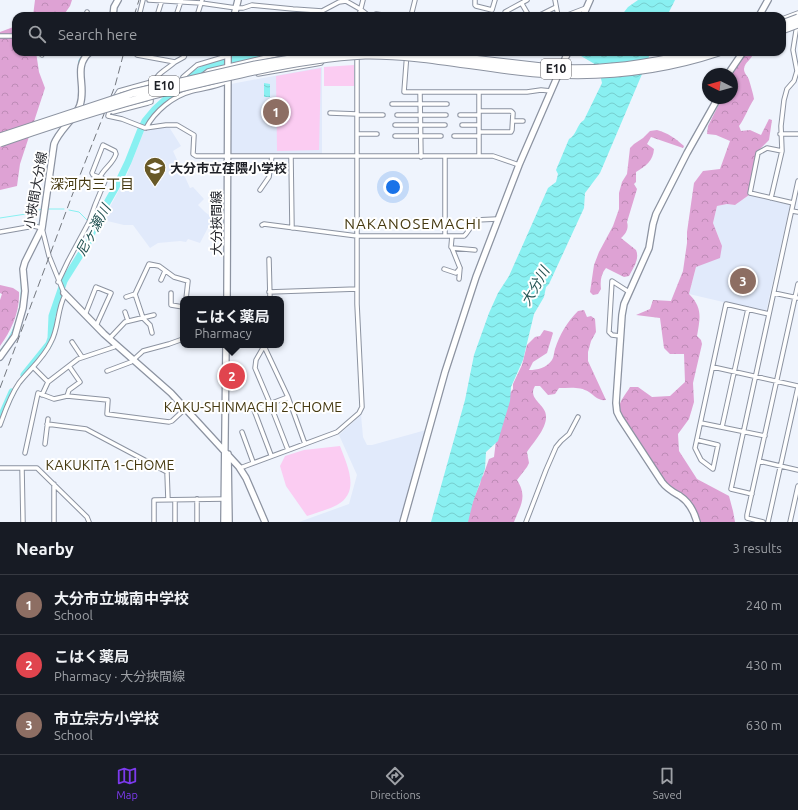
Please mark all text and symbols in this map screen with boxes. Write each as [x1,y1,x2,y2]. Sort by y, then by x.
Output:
search box [12,12,786,56]
icon: search [26,23,48,45]
text: Search here [58,26,137,43]
road number: E10 [541,59,571,79]
north arrow [702,68,738,104]
road number: E10 [149,76,179,96]
pin: 1 [263,97,289,127]
street label: 小挾間大分線 [21,150,49,230]
school or university icon: 大分市立荏隈小学校 [142,155,168,188]
place label: 大分市立荏隈小学校 [170,161,287,175]
district label: 深河内三丁目 [50,176,134,192]
your location [383,177,403,197]
street label: 大分挾間線 [209,190,223,256]
water label: 尼ヶ瀬川 [72,200,115,258]
district label: NAKANOSEMACHI [344,215,482,232]
water label: 大分川 [518,262,553,308]
pin: 3 [730,266,756,296]
popup [180,296,284,348]
text: こはく薬局 [194,308,270,325]
text: Pharmacy [194,326,252,340]
pin: 2 [219,361,245,391]
district label: KAKU-SHINMACHI 2-CHOME [164,399,342,415]
district label: KAKUKITA 1-CHOME [46,457,175,473]
text: Nearby [16,539,74,558]
text: 3 results [732,541,782,555]
text: 大分市立城南中学校 [54,590,189,607]
text: 1 [25,598,33,612]
text: 240 m [746,598,782,612]
text: School [54,608,93,622]
text: こはく薬局 [54,648,129,665]
text: 2 [25,658,33,672]
text: 430 m [746,658,782,672]
text: Pharmacy · 大分挾間線 [54,669,185,683]
text: 市立宗方小学校 [54,710,159,727]
text: 3 [25,718,33,732]
text: 630 m [746,718,782,732]
text: School [54,728,93,742]
tab: Map [116,765,138,801]
tab: Directions [370,765,420,801]
tab: Saved [653,765,682,801]

